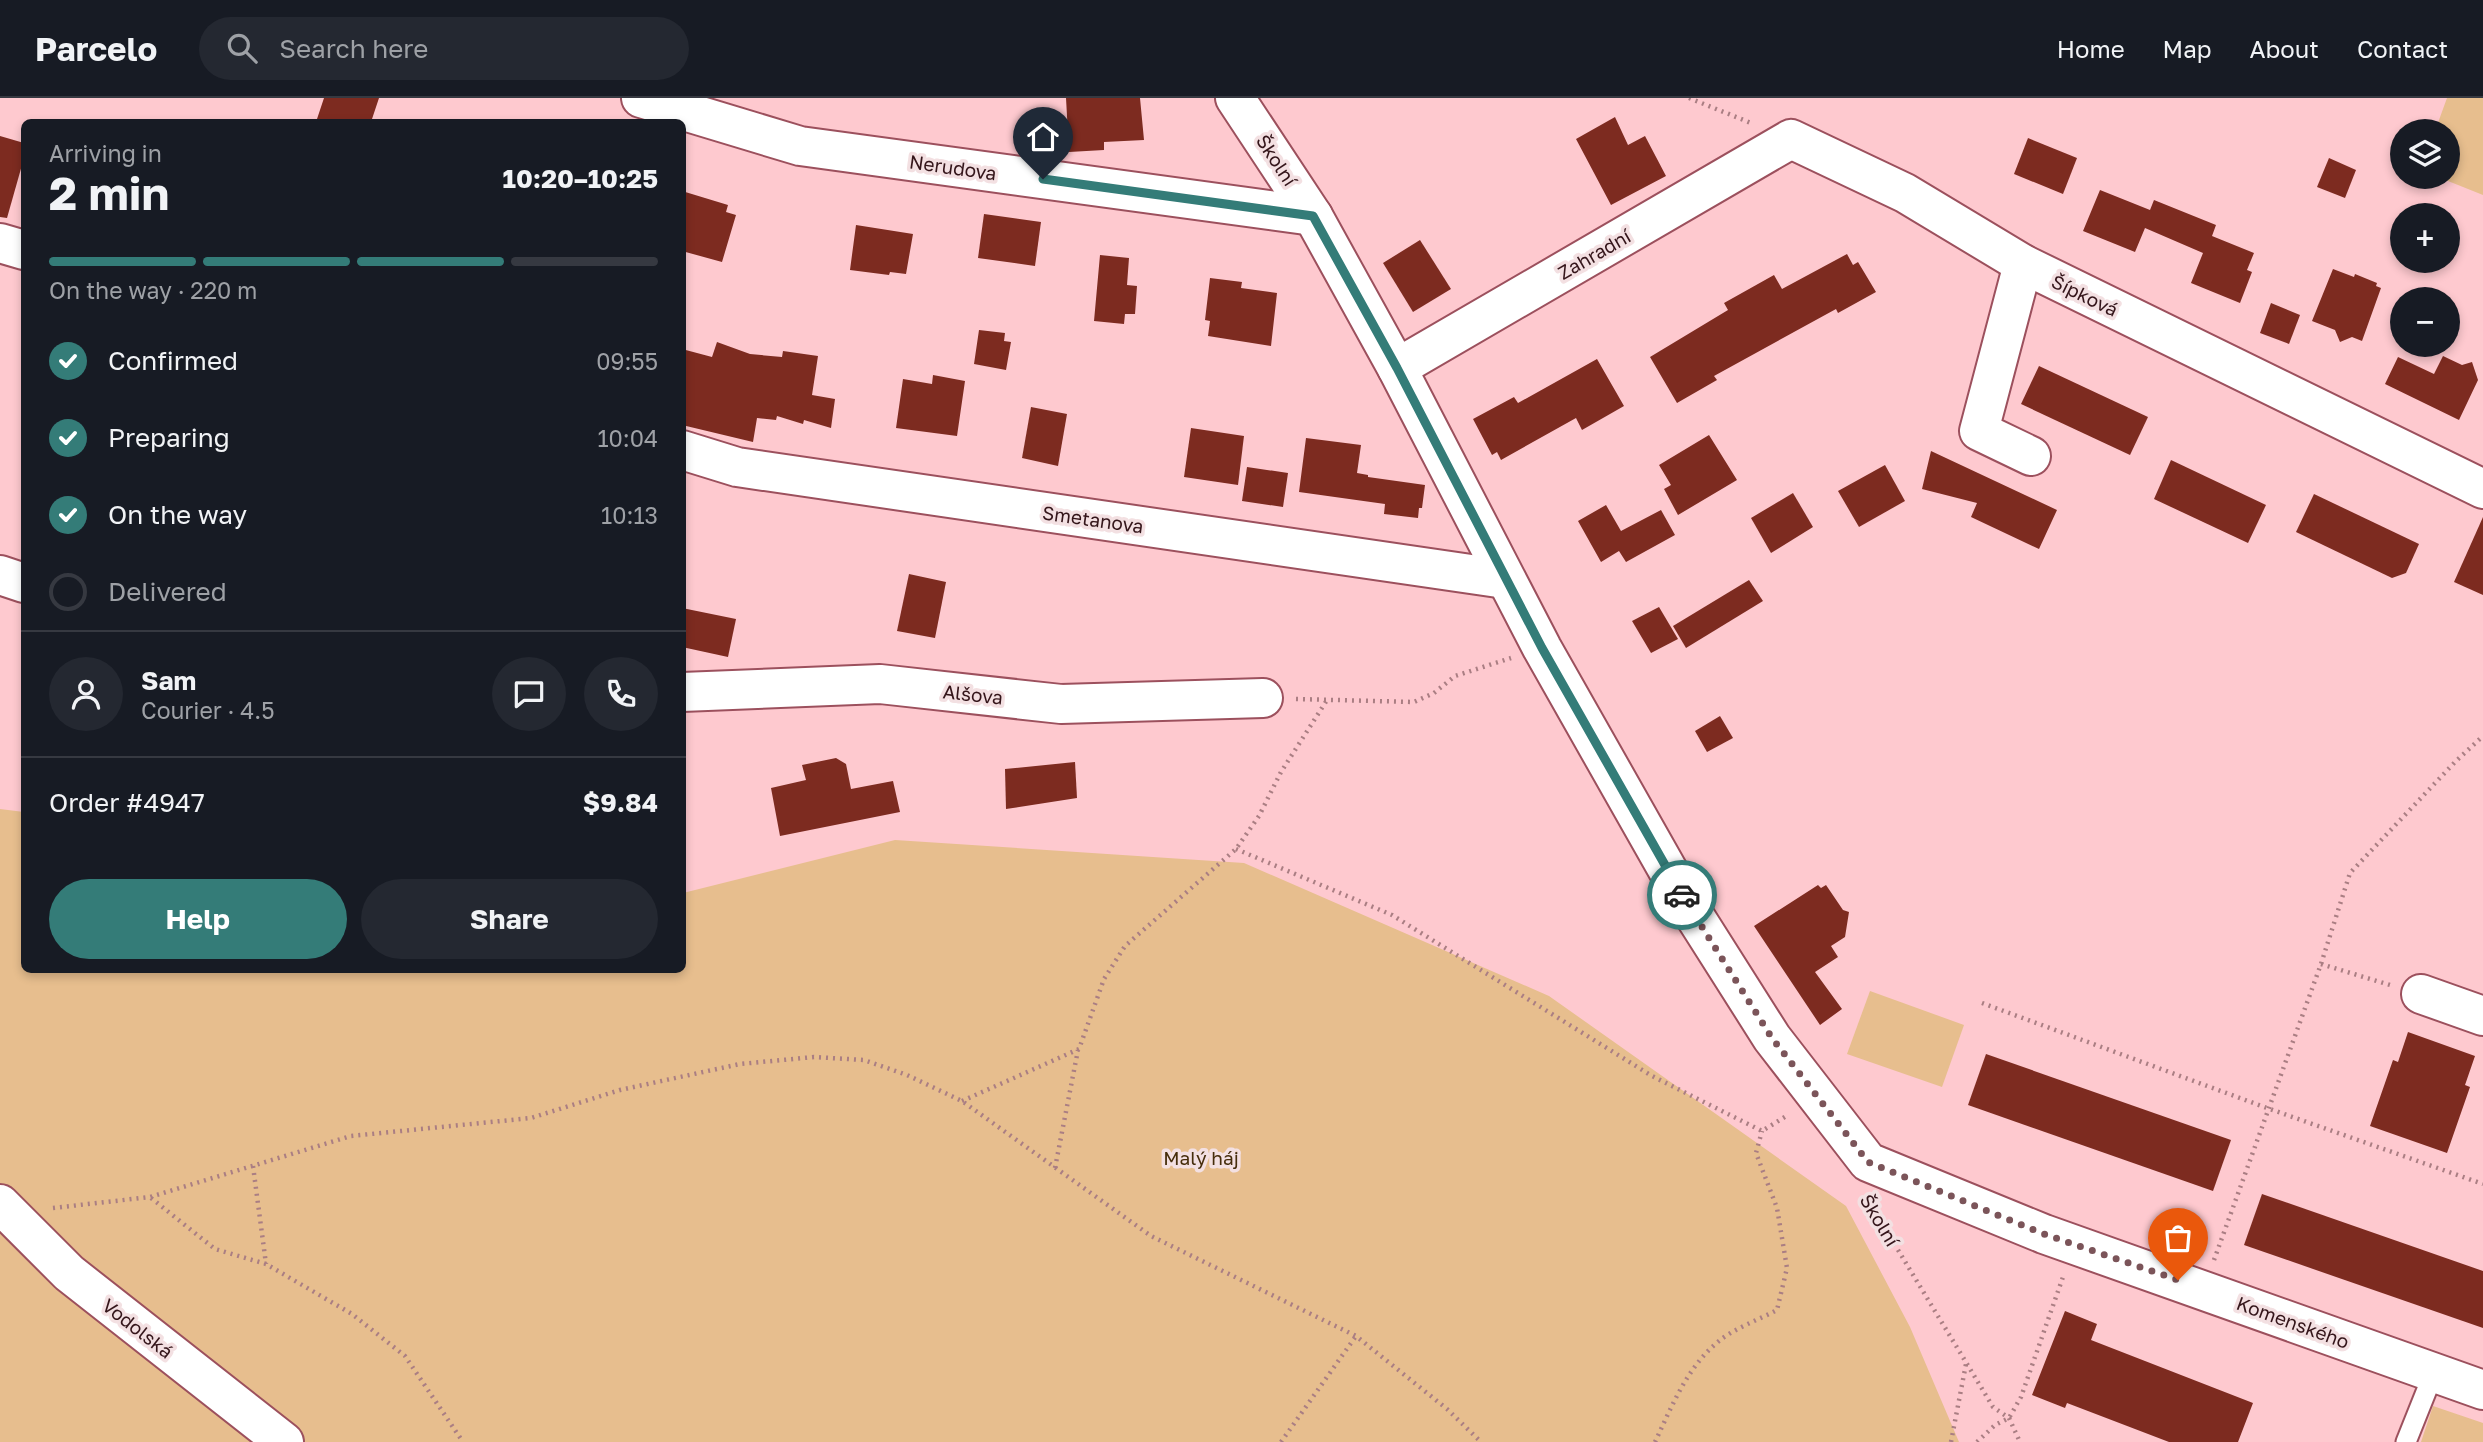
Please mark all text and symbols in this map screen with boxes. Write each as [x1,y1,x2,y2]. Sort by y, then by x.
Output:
search box [199,17,689,80]
text: Parcelo [35,29,157,68]
icon: search [223,29,261,67]
text: Search here [279,33,428,64]
text: Home [2057,34,2125,63]
text: Map [2163,34,2212,63]
text: About [2250,34,2319,63]
text: Contact [2357,34,2448,63]
pin [1013,107,1073,179]
icon: home [1024,118,1062,156]
map controls [2390,119,2460,357]
button: layers [2390,119,2460,189]
street label: Školní [1252,130,1303,192]
text: Arriving in [49,139,162,167]
street label: Nerudova [908,149,998,185]
text: 10:20–10:25 [503,163,658,194]
text: 2 min [49,165,169,220]
button: + [2390,203,2460,273]
street label: Zahradní [1554,223,1636,284]
street label: Šípková [2048,269,2122,321]
text: On the way · 220 m [49,276,257,304]
button: − [2390,287,2460,357]
icon: check [49,342,87,380]
text: Confirmed [108,345,238,376]
text: 09:55 [596,347,658,375]
icon: check [49,419,87,457]
text: Preparing [108,422,230,453]
text: 10:04 [597,424,658,452]
icon: check [49,496,87,534]
text: On the way [108,499,247,530]
text: 10:13 [601,501,658,529]
street label: Smetanova [1041,501,1145,537]
text: Delivered [108,576,227,607]
button: person [49,657,123,731]
button: chat [492,657,566,731]
button: phone [584,657,658,731]
text: Sam [141,665,196,696]
street label: Alšova [942,679,1004,709]
text: Courier · 4.5 [141,696,274,724]
text: Order #4947 [49,787,205,818]
text: $9.84 [583,787,658,818]
courier [1647,860,1717,930]
icon: car [1663,876,1701,914]
button: Help [49,879,347,959]
button: Share [361,879,658,959]
park label: Malý háj [1163,1146,1239,1169]
street label: Školní [1856,1190,1905,1252]
pin [2148,1208,2208,1280]
icon: bag [2159,1219,2197,1257]
street label: Komenského [2234,1291,2352,1353]
street label: Vodolská [98,1293,178,1363]

